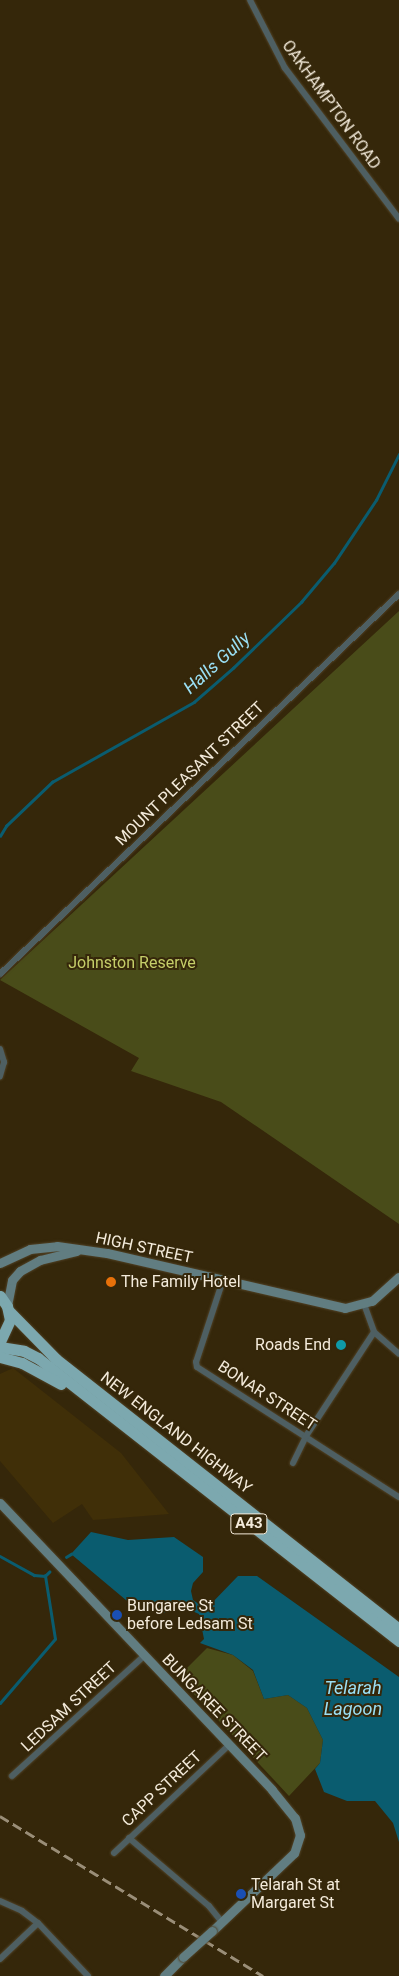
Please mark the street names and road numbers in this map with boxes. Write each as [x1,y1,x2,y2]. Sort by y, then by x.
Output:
street label: OAKHAMPTON ROAD [278,37,384,173]
street label: MOUNT PLEASANT STREET [111,698,269,850]
street label: HIGH STREET [94,1228,194,1268]
street label: BONAR STREET [214,1357,320,1435]
street label: NEW ENGLAND HIGHWAY [97,1368,255,1498]
road number: A43 [230,1512,268,1536]
street label: BUNGAREE STREET [158,1650,270,1766]
street label: LEDSAM STREET [18,1658,120,1756]
street label: CAPP STREET [118,1747,206,1831]

